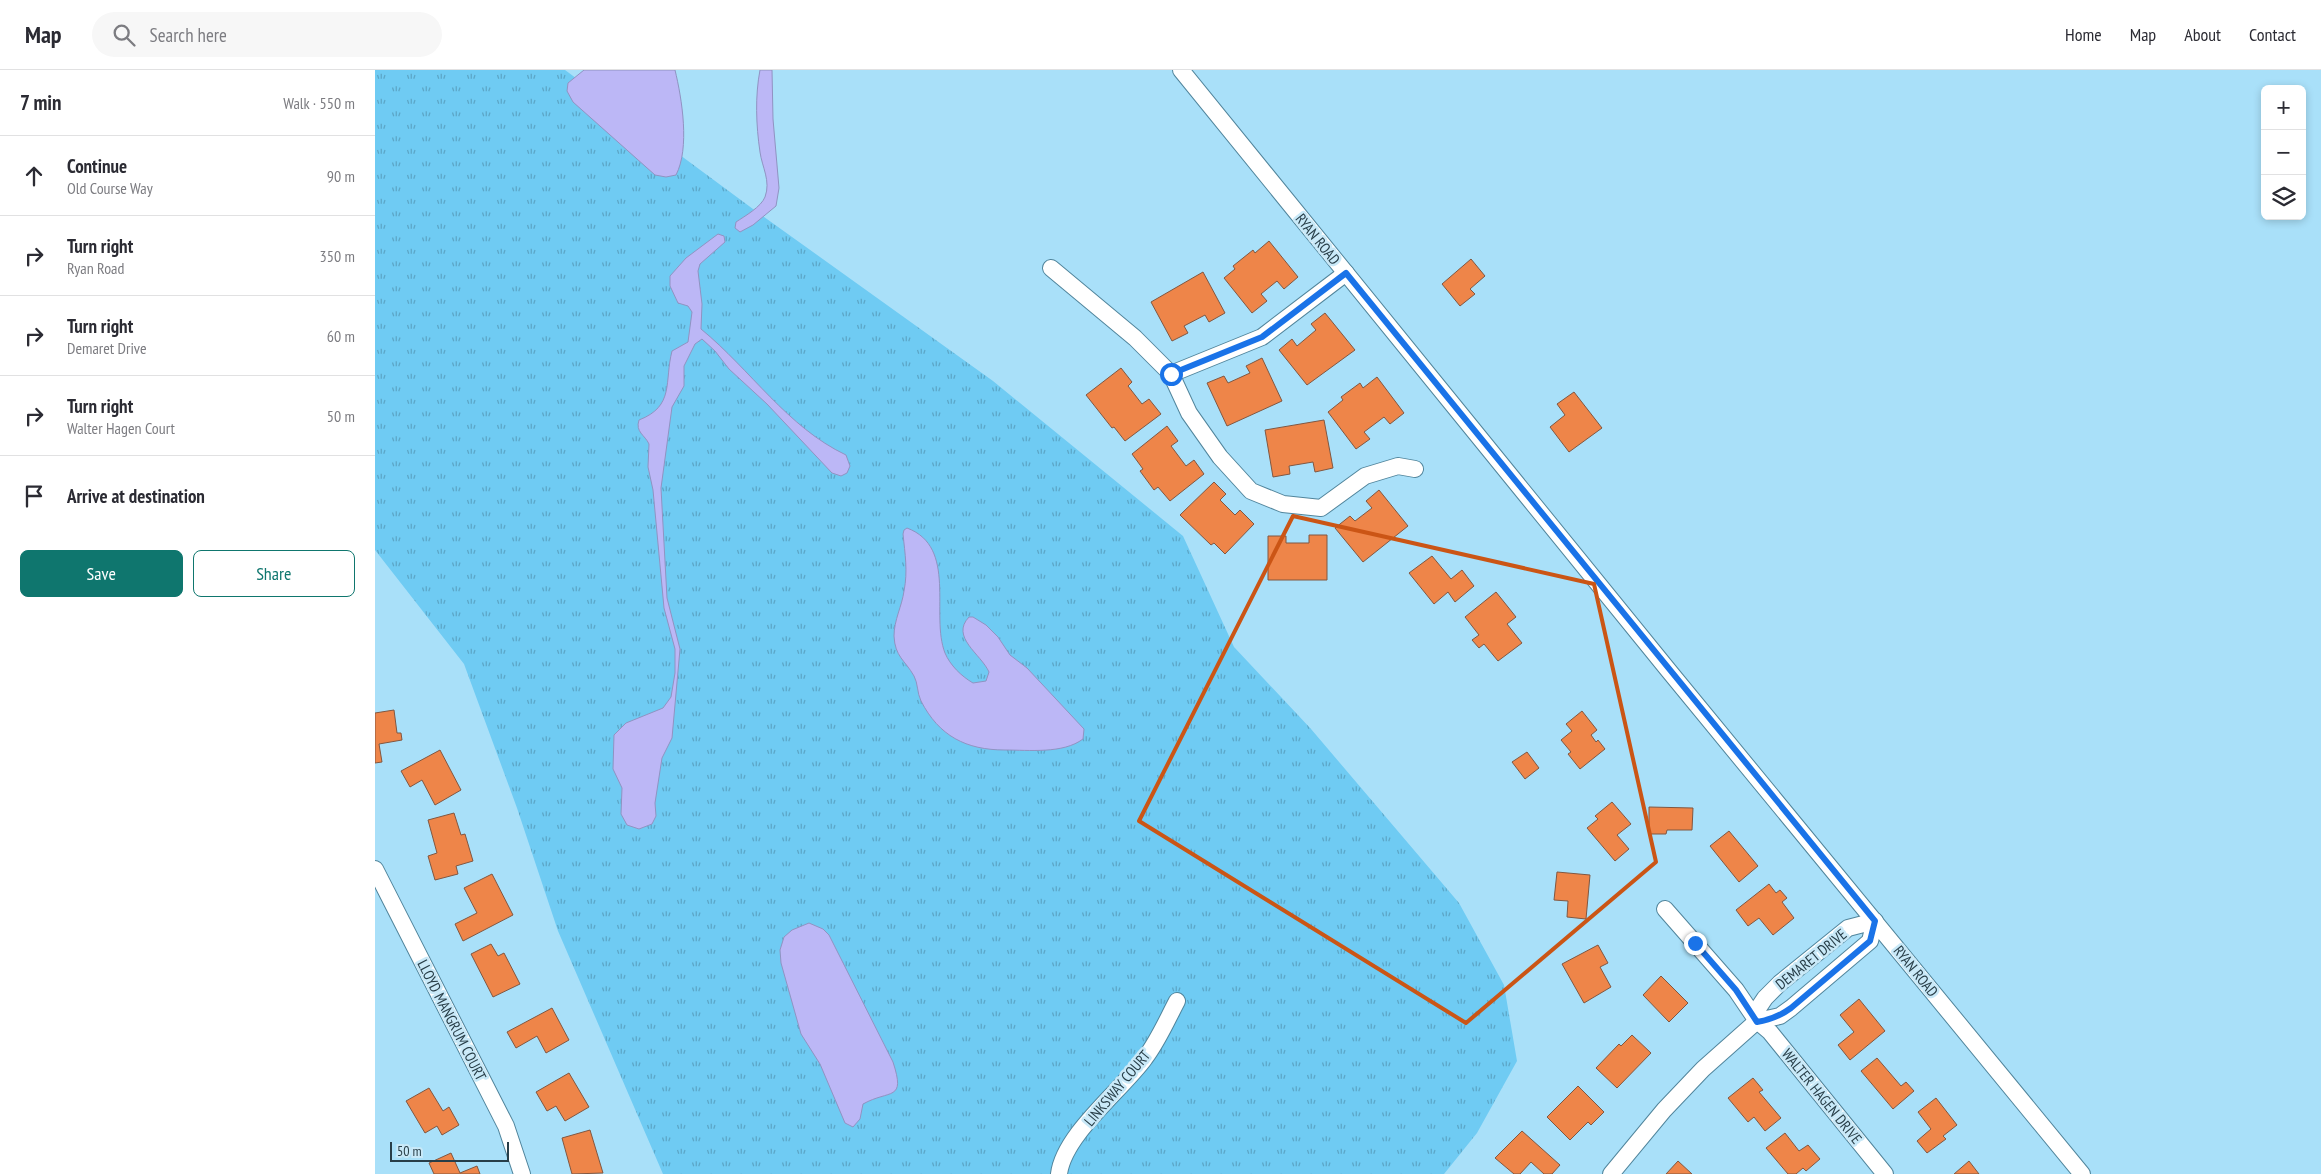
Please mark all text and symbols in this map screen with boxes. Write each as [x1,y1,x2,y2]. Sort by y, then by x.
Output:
search box [92,12,442,57]
text: Map [25,19,62,50]
icon: search [110,21,138,49]
text: Search here [150,23,227,47]
text: Home [2065,23,2102,46]
text: Map [2130,23,2156,46]
text: About [2184,23,2221,46]
text: Contact [2249,23,2296,46]
map controls [2261,85,2306,220]
button: + [2261,85,2306,130]
text: 7 min [20,89,62,116]
text: Walk · 550 m [283,93,355,113]
button: − [2261,130,2306,175]
text: Continue [67,154,127,178]
icon: ahead [20,162,48,190]
text: 90 m [327,166,355,186]
button: layers [2261,175,2306,220]
text: Old Course Way [67,178,153,198]
street label: RYAN ROAD [1292,210,1344,269]
text: Turn right [67,234,133,258]
icon: right [20,242,48,270]
text: 350 m [320,246,355,266]
text: Ryan Road [67,258,124,278]
text: Turn right [67,314,133,338]
icon: right [20,322,48,350]
text: 60 m [327,326,355,346]
text: Demaret Drive [67,338,147,358]
route start [1160,363,1183,386]
text: Turn right [67,394,133,418]
icon: right [20,402,48,430]
text: 50 m [327,406,355,426]
text: Walter Hagen Court [67,418,175,438]
icon: arrive [20,482,48,510]
text: Arrive at destination [67,484,205,508]
button: Save [20,550,183,597]
button: Share [193,550,355,597]
street label: DEMARET DRIVE [1772,925,1850,993]
route end [1684,932,1707,955]
street label: RYAN ROAD [1890,942,1942,1001]
street label: LLOYD MANGRUM COURT [413,957,491,1084]
street label: WALTER HAGEN DRIVE [1778,1045,1866,1147]
street label: LINKSWAY COURT [1080,1046,1154,1130]
scale bar [390,1139,509,1162]
text: 50 m [397,1142,422,1160]

